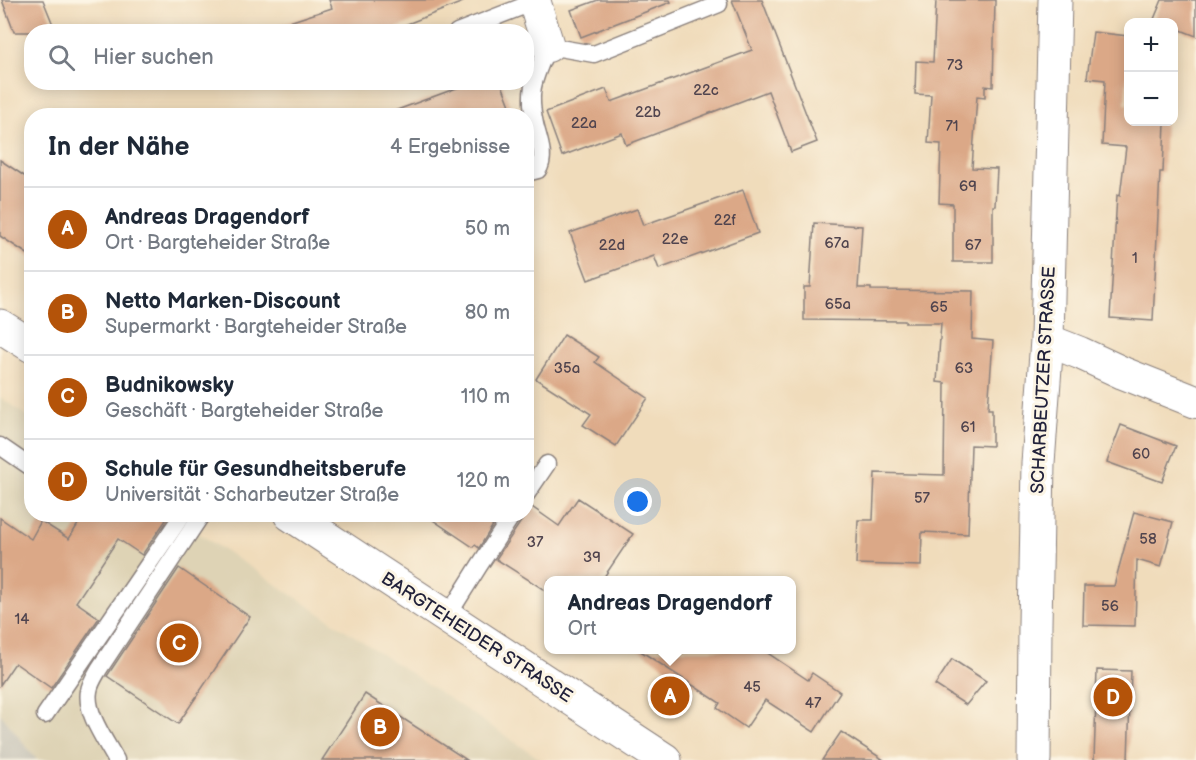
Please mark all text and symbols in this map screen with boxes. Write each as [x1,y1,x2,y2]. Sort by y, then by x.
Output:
map controls [1124,18,1178,126]
button: + [1124,18,1178,72]
search box [24,24,534,90]
icon: search [45,41,78,74]
text: Hier suchen [93,44,214,71]
house number: 73 [947,56,963,75]
button: − [1124,72,1178,126]
house number: 22c [693,81,719,100]
house number: 22b [635,103,662,122]
house number: 22a [571,114,597,133]
house number: 71 [945,117,959,136]
text: In der Nähe [48,132,190,163]
text: 4 Ergebnisse [390,135,510,159]
house number: 69 [959,177,977,196]
text: Andreas Dragendorf [105,204,309,231]
house number: 22f [714,211,737,230]
text: A [61,217,74,241]
text: 50 m [465,217,510,241]
house number: 22e [662,230,688,249]
text: Ort · Bargteheider Straße [105,231,330,255]
house number: 67a [824,234,850,253]
house number: 22d [599,236,625,255]
house number: 67 [965,236,982,255]
house number: 1 [1132,249,1138,268]
street label: SCHARBEUTZER STRASSE [1027,266,1060,494]
text: Netto Marken-Discount [105,288,340,315]
house number: 65a [825,295,851,314]
house number: 65 [930,298,948,317]
text: B [60,301,75,325]
text: 80 m [465,301,510,325]
text: Supermarkt · Bargteheider Straße [105,315,407,339]
house number: 35a [554,359,580,378]
house number: 63 [955,359,973,378]
text: Budnikowsky [105,372,234,399]
text: C [60,385,75,409]
text: 110 m [461,385,510,409]
text: Geschäft · Bargteheider Straße [105,399,383,423]
house number: 61 [961,418,975,437]
house number: 60 [1132,445,1150,464]
text: Schule für Gesundheitsberufe [105,456,406,483]
text: D [61,469,74,493]
text: 120 m [457,469,510,493]
text: Universität · Scharbeutzer Straße [105,483,399,507]
your location [623,487,652,516]
house number: 57 [914,489,931,508]
house number: 58 [1139,530,1157,549]
house number: 37 [527,533,544,552]
house number: 39 [583,548,601,567]
street label: BARGTEHEIDER STRASSE [377,568,576,707]
popup [544,576,796,654]
text: Andreas Dragendorf [568,590,772,617]
house number: 56 [1101,597,1119,616]
house number: 14 [15,610,29,629]
text: Ort [568,617,597,641]
pin: C [160,620,198,666]
pin: A [650,674,690,718]
pin: D [1094,674,1132,720]
house number: 45 [743,678,761,697]
house number: 47 [805,694,822,713]
pin: B [360,704,400,750]

